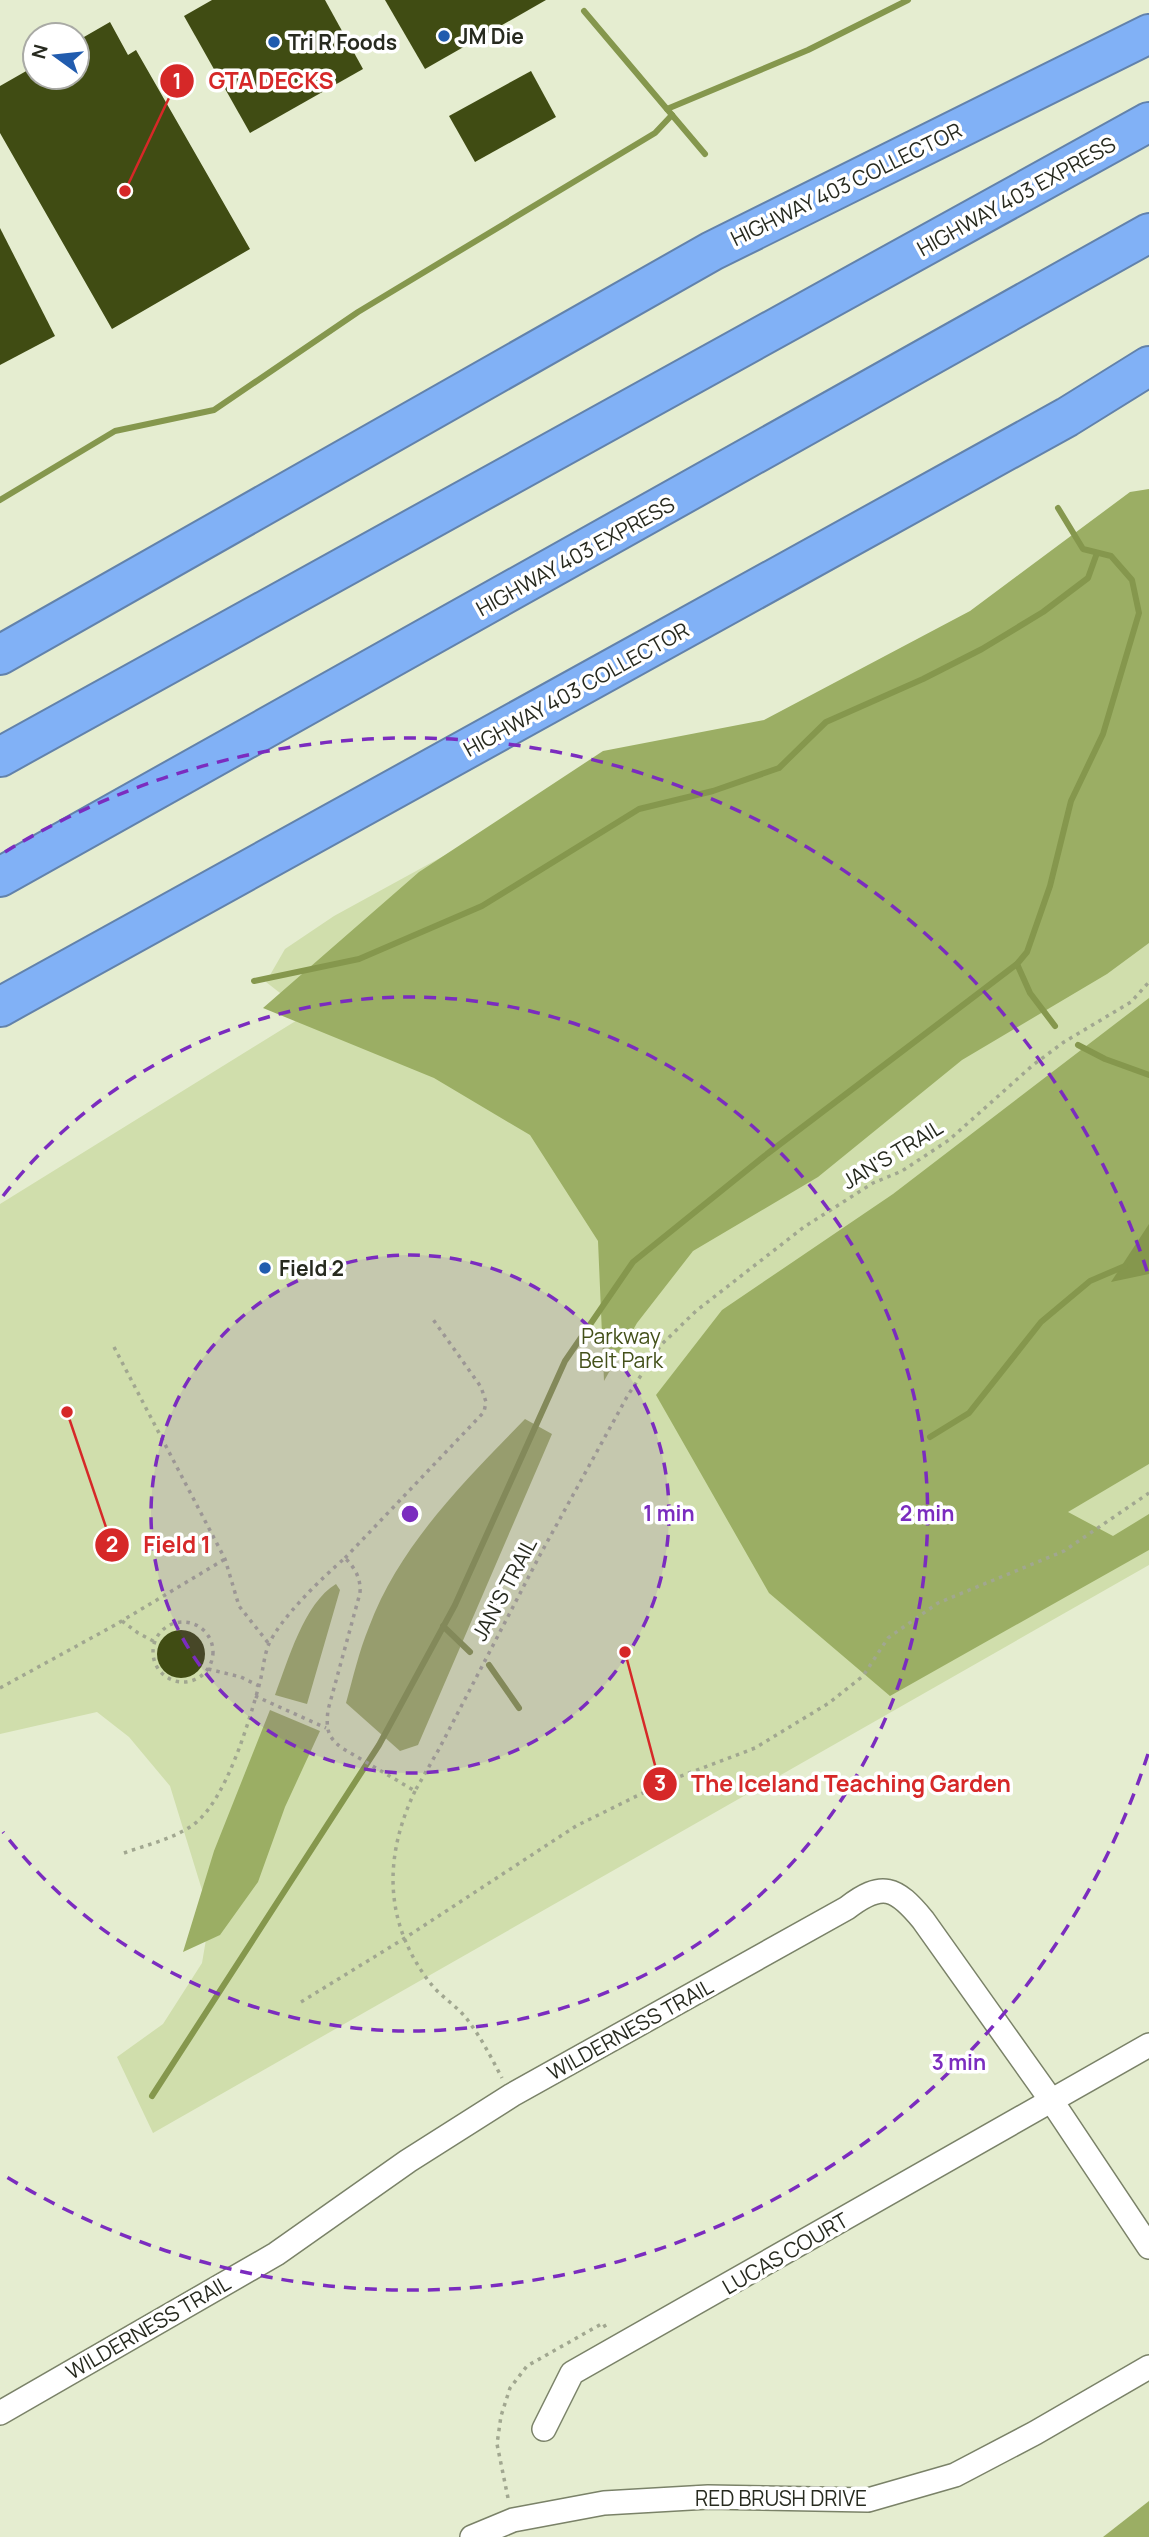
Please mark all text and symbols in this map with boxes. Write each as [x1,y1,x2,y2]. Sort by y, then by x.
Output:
north arrow [21,21,91,91]
place label: JM Die [458,22,524,50]
place label: Tri R Foods [288,28,397,56]
marker: JM Die [436,28,452,44]
marker: Tri R Foods [266,34,282,50]
text: N [25,42,54,62]
callout: GTA DECKS [160,59,348,103]
text: GTA DECKS [208,64,334,96]
text: 1 [172,67,182,95]
street label: HIGHWAY 403 COLLECTOR [726,116,966,252]
street label: HIGHWAY 403 EXPRESS [912,130,1120,262]
street label: HIGHWAY 403 EXPRESS [471,490,679,622]
street label: HIGHWAY 403 COLLECTOR [458,615,694,763]
street label: JAN'S TRAIL [836,1113,948,1195]
place label: Field 2 [279,1254,344,1282]
marker: Field 2 [257,1260,273,1276]
park label: Parkway Belt Park [579,1322,664,1374]
text: 1 min [643,1499,695,1527]
text: 2 min [900,1499,954,1527]
centre of rings [398,1502,422,1526]
callout: Field 1 [94,1523,225,1567]
text: Field 1 [143,1528,211,1560]
text: 2 [106,1530,118,1558]
street label: JAN'S TRAIL [465,1532,543,1645]
callout: The Iceland Teaching Garden [642,1762,1025,1806]
text: The Iceland Teaching Garden [691,1767,1011,1799]
text: 3 [654,1769,666,1797]
street label: WILDERNESS TRAIL [542,1972,718,2086]
text: 3 min [932,2048,986,2076]
street label: LUCAS COURT [717,2205,853,2300]
street label: WILDERNESS TRAIL [61,2268,236,2385]
street label: RED BRUSH DRIVE [695,2484,867,2512]

